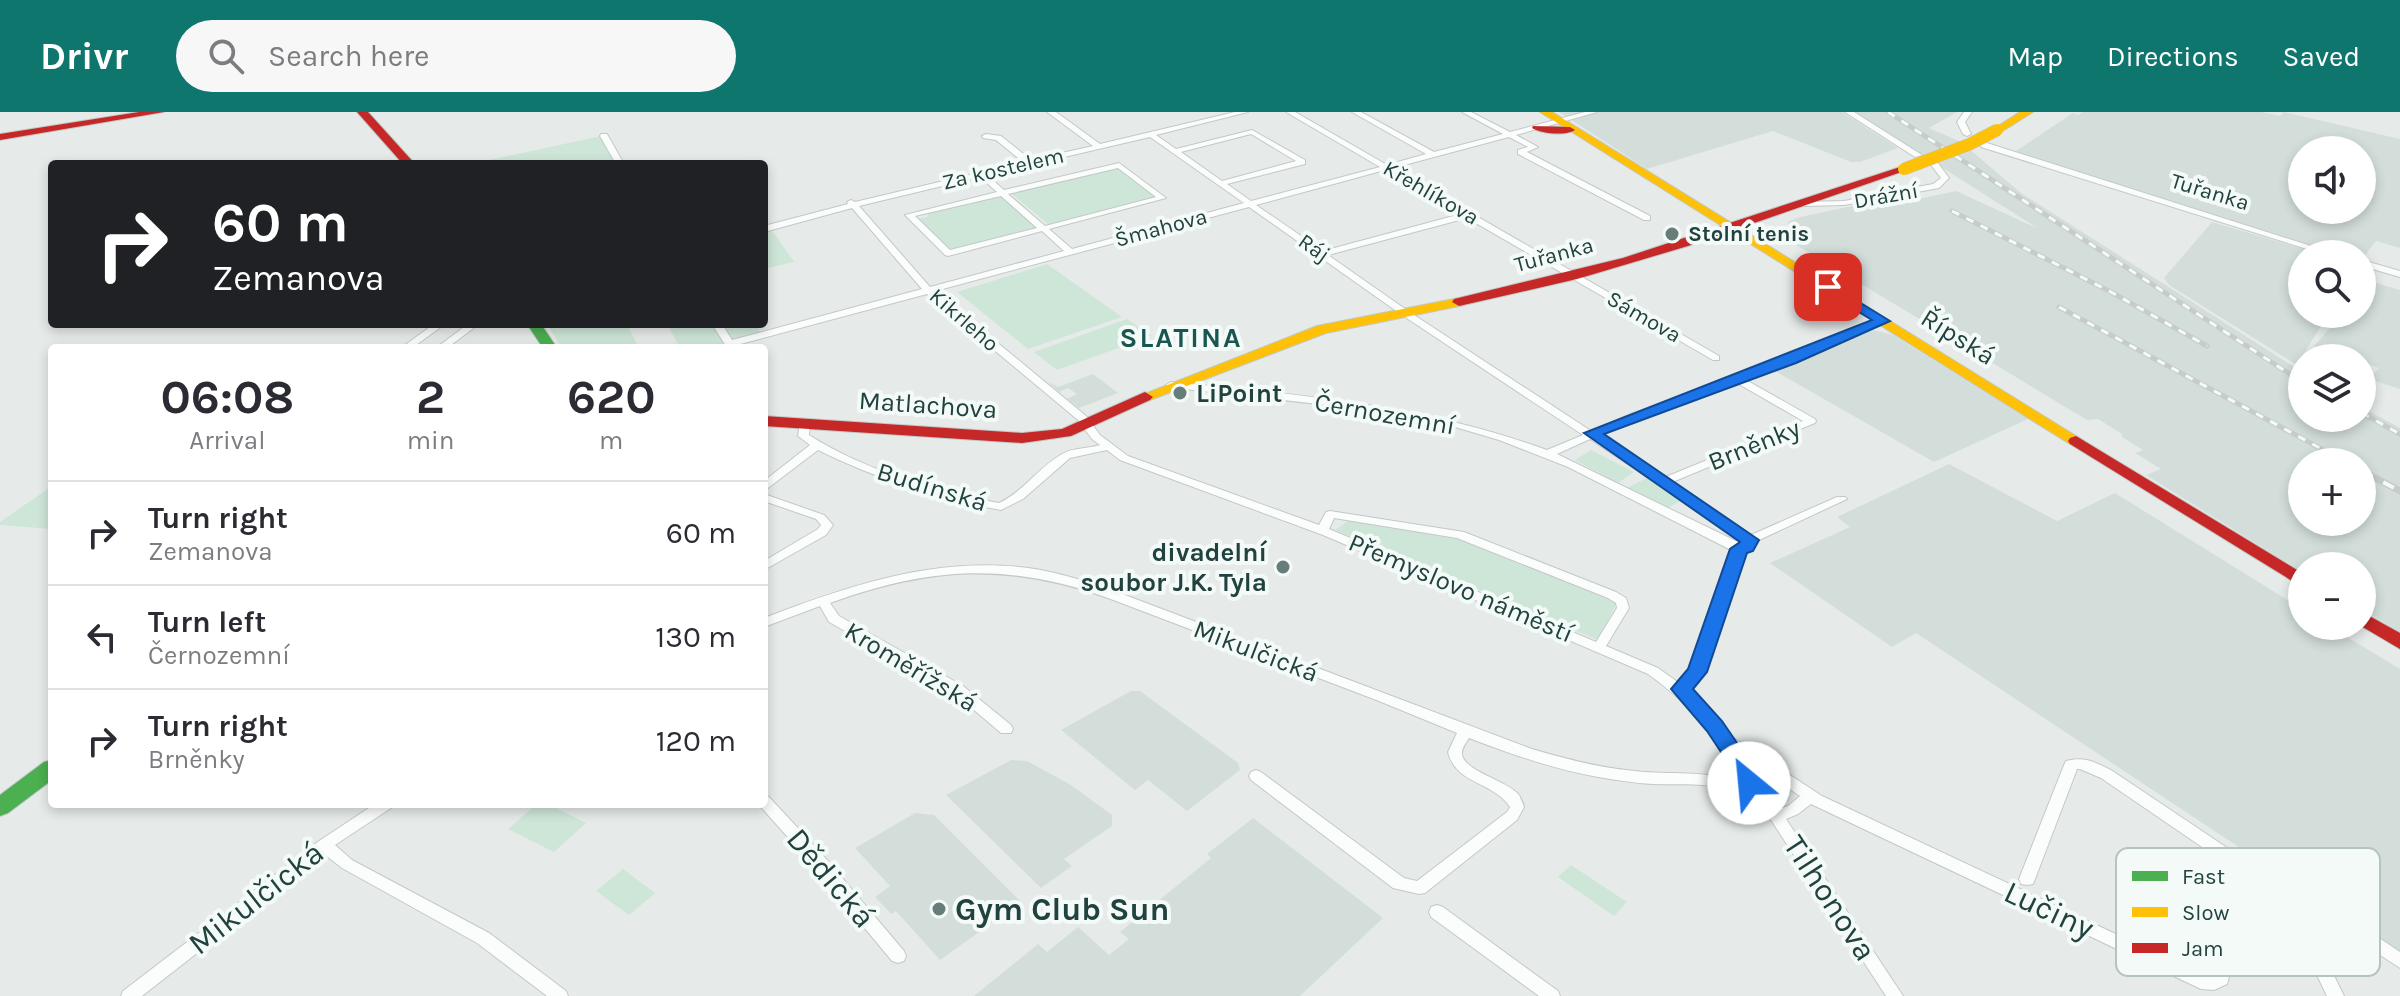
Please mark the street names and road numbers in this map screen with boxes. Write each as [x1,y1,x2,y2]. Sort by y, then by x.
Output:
street label: Za kostelem [940,142,1066,196]
street label: Křehlíkova [1379,155,1483,231]
street label: Tuřanka [2168,168,2252,216]
street label: Drážní [1852,177,1921,214]
street label: Šmahova [1112,202,1210,253]
street label: Ráj [1293,228,1335,268]
street label: Tuřanka [1512,232,1596,278]
street label: Kikrleho [924,283,1004,357]
street label: Sámova [1602,285,1686,349]
street label: Řípská [1915,302,2001,372]
street label: Matlachova [858,385,998,425]
street label: Černozemní [1312,385,1458,442]
street label: Brněnky [1703,413,1805,477]
street label: Budínská [873,456,991,518]
street label: Přemyslovo náměstí [1344,527,1578,649]
street label: Mikulčická [1189,613,1323,689]
street label: Kroměřížská [839,615,983,719]
street label: Dědická [779,821,883,935]
street label: Tilhonova [1776,828,1884,968]
street label: Mikulčická [181,834,331,962]
street label: Lučiny [1998,873,2100,947]

